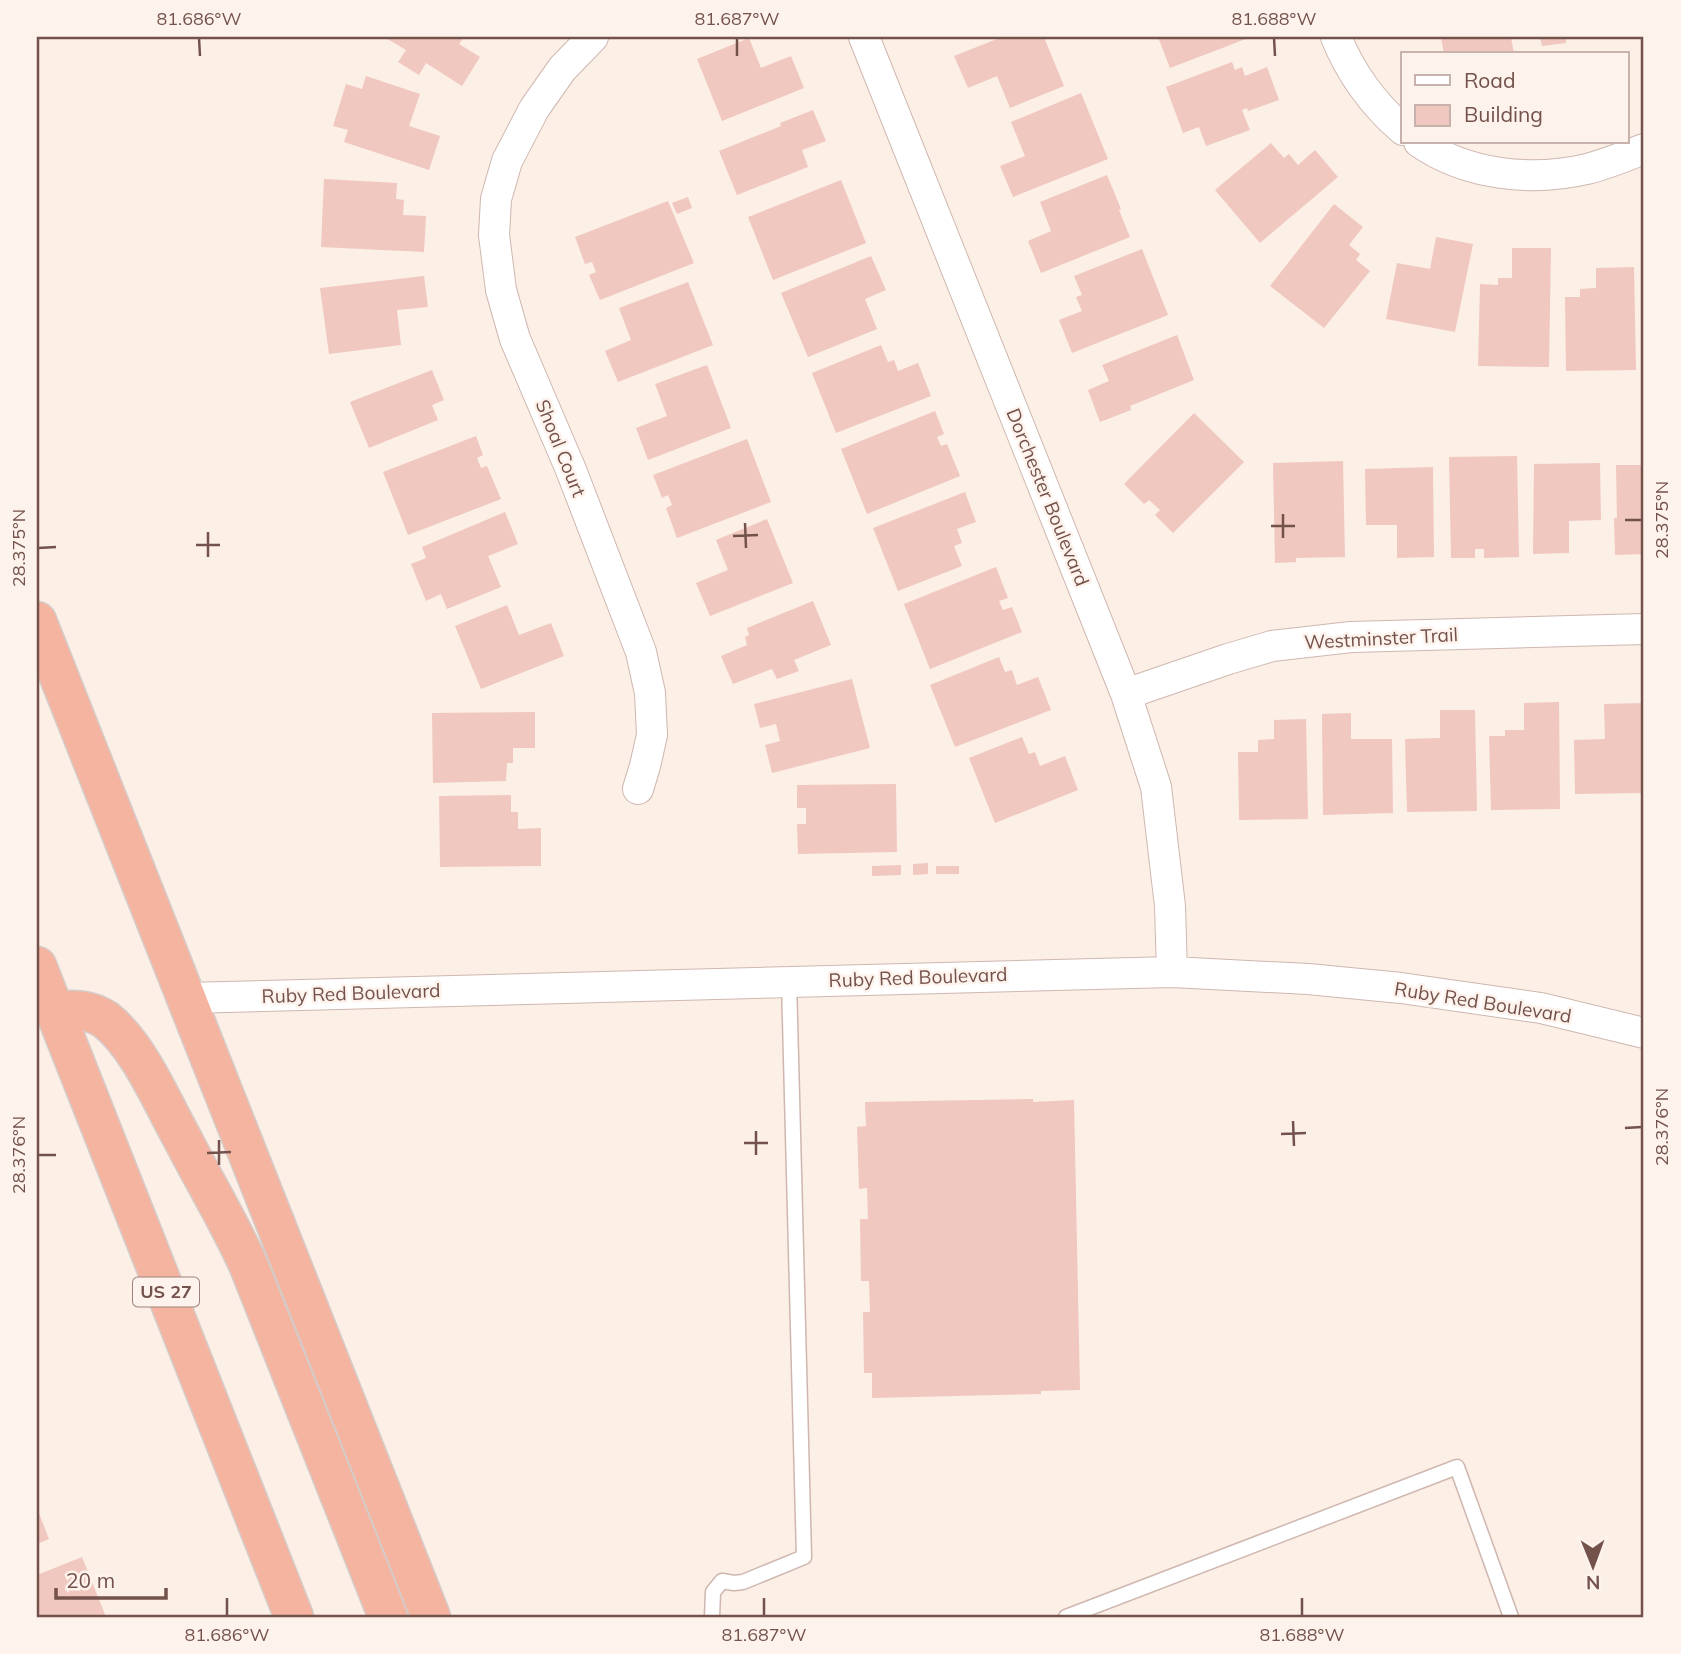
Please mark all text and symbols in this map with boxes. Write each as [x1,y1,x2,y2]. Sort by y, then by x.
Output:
text: 81.686°W [156,7,242,30]
text: 81.687°W [694,7,780,30]
text: 81.688°W [1231,7,1317,30]
legend [1401,52,1628,144]
text: Road [1464,67,1515,93]
text: Building [1464,101,1543,127]
street label: Shoal Court [531,396,592,501]
street label: Dorchester Boulevard [1001,405,1095,589]
text: 28.375°N [1650,481,1673,559]
text: 28.375°N [7,509,30,587]
street label: Westminster Trail [1303,622,1459,654]
street label: Ruby Red Boulevard [828,962,1008,992]
street label: Ruby Red Boulevard [1393,976,1573,1028]
street label: Ruby Red Boulevard [261,978,441,1008]
text: 28.376°N [1650,1088,1673,1166]
text: 28.376°N [7,1116,30,1194]
road number: US 27 [133,1278,199,1307]
north arrow [1558,1532,1628,1602]
scale bar [56,1556,166,1600]
text: 20 m [66,1567,115,1593]
text: N [1586,1571,1601,1595]
text: 81.686°W [184,1623,270,1646]
text: 81.687°W [721,1623,807,1646]
text: 81.688°W [1259,1623,1345,1646]

